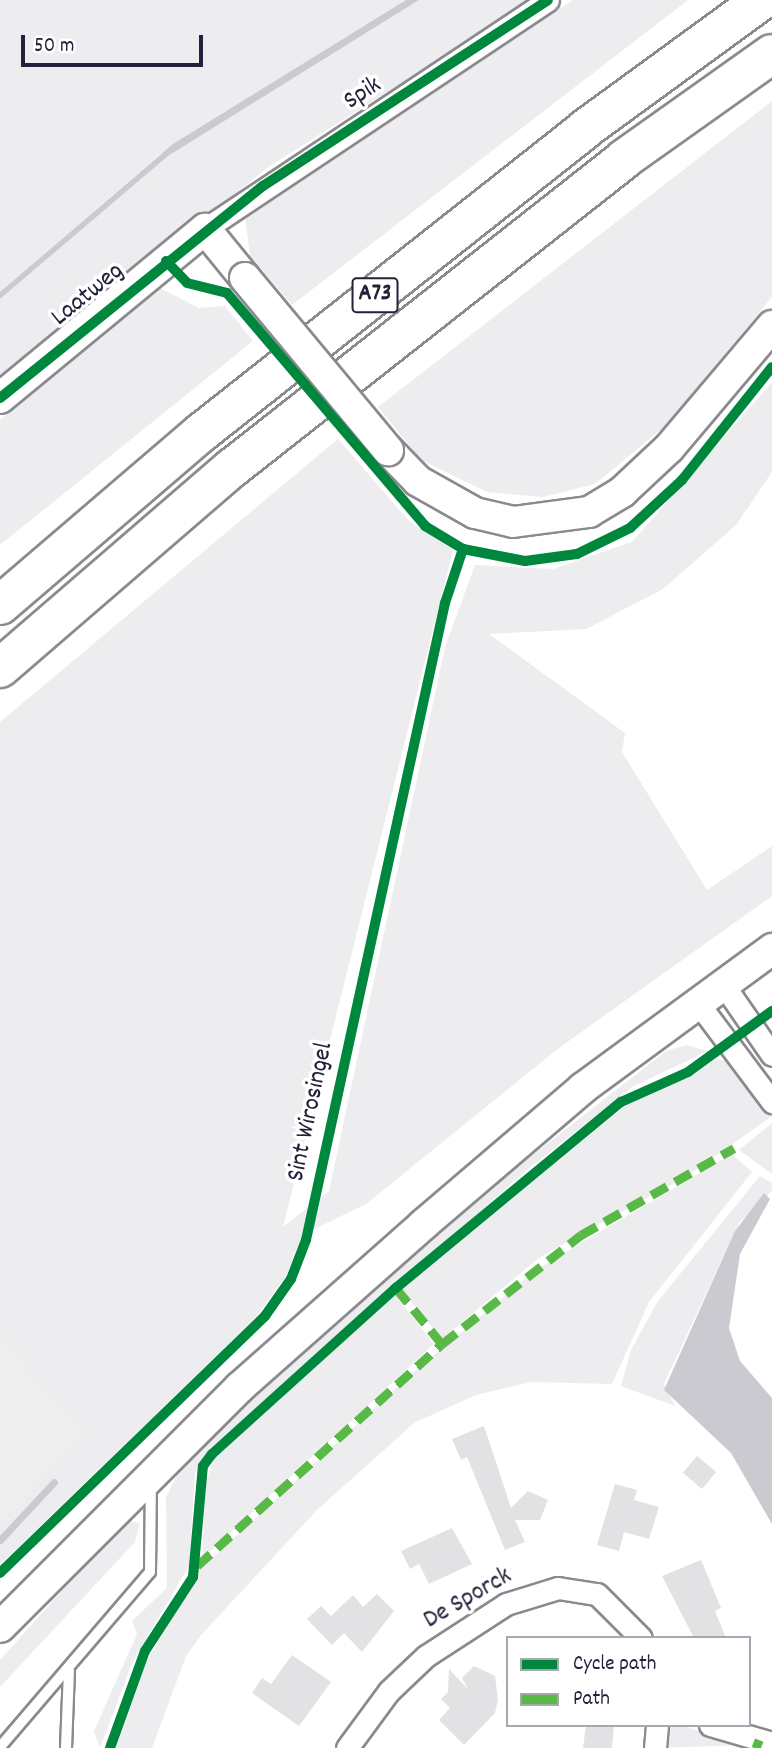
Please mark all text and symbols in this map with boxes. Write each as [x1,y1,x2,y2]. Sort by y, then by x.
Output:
scale bar [24,21,206,65]
text: 50 m [34,32,74,62]
street label: Spik [338,70,388,118]
street label: Laatweg [45,256,131,334]
road number: A73 [350,274,400,316]
street label: Sint Wirosingel [281,1040,341,1184]
street label: De Sporck [418,1561,518,1637]
legend [506,1636,751,1727]
text: Cycle path [573,1650,656,1680]
text: Path [573,1685,610,1715]

